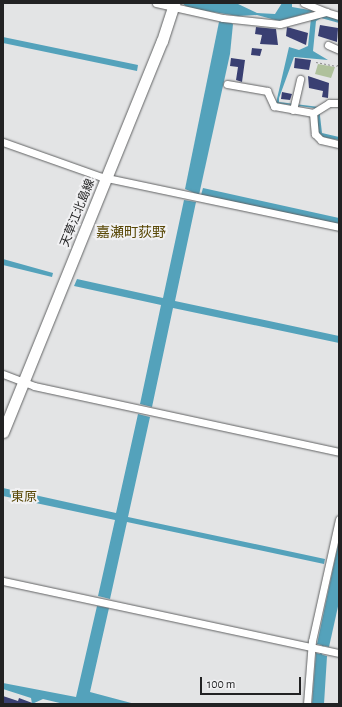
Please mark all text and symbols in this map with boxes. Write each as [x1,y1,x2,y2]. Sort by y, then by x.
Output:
street label: 天草江北島線 [58,177,98,249]
district label: 嘉瀬町荻野 [96,225,166,241]
district label: 東原 [11,490,37,506]
scale bar [202,669,303,695]
text: 100 m [207,678,235,690]

